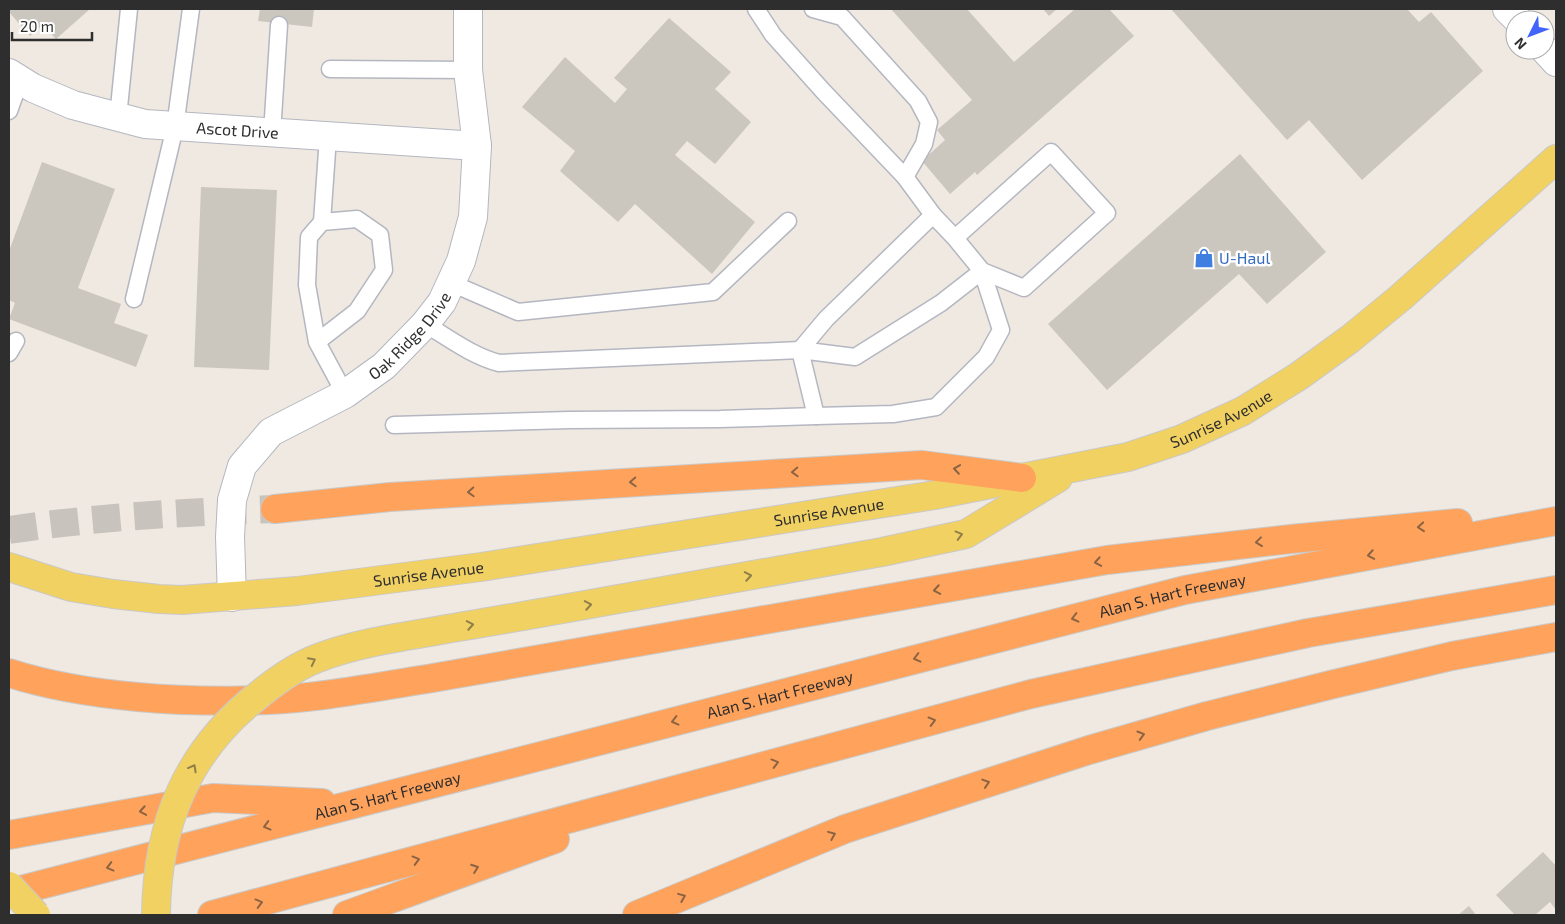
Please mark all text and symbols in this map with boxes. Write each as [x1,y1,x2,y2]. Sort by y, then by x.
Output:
scale bar [12,10,92,42]
north arrow [1505,10,1555,60]
text: 20 m [20,17,54,35]
text: N [1510,35,1530,53]
street label: Ascot Drive [196,117,279,142]
shop icon: U-Haul [1193,247,1215,269]
place label: U-Haul [1219,248,1270,267]
street label: Oak Ridge Drive [364,289,454,383]
street label: Sunrise Avenue [1168,385,1275,451]
one-way arrow [953,465,961,475]
one-way arrow [791,467,799,478]
one-way arrow [628,476,636,487]
one-way arrow [466,486,474,497]
street label: Sunrise Avenue [772,493,885,529]
one-way arrow [1416,521,1424,532]
one-way arrow [955,530,964,541]
one-way arrow [1255,536,1263,547]
one-way arrow [1366,550,1375,560]
one-way arrow [1093,556,1102,566]
street label: Sunrise Avenue [372,557,485,590]
street label: Alan S. Hart Freeway [1097,569,1248,621]
one-way arrow [744,571,753,582]
one-way arrow [933,584,942,594]
one-way arrow [584,600,593,610]
one-way arrow [1070,612,1079,623]
one-way arrow [466,621,474,631]
one-way arrow [913,652,922,663]
one-way arrow [307,657,316,667]
street label: Alan S. Hart Freeway [705,666,855,722]
one-way arrow [672,715,680,725]
one-way arrow [927,716,936,726]
one-way arrow [1137,730,1146,741]
one-way arrow [771,758,780,769]
one-way arrow [187,765,197,774]
street label: Alan S. Hart Freeway [312,767,463,823]
one-way arrow [981,779,990,789]
one-way arrow [139,805,148,815]
one-way arrow [263,820,272,831]
one-way arrow [827,830,836,841]
one-way arrow [411,855,420,866]
one-way arrow [105,861,114,872]
one-way arrow [470,864,479,874]
one-way arrow [677,892,686,903]
one-way arrow [254,898,262,908]

